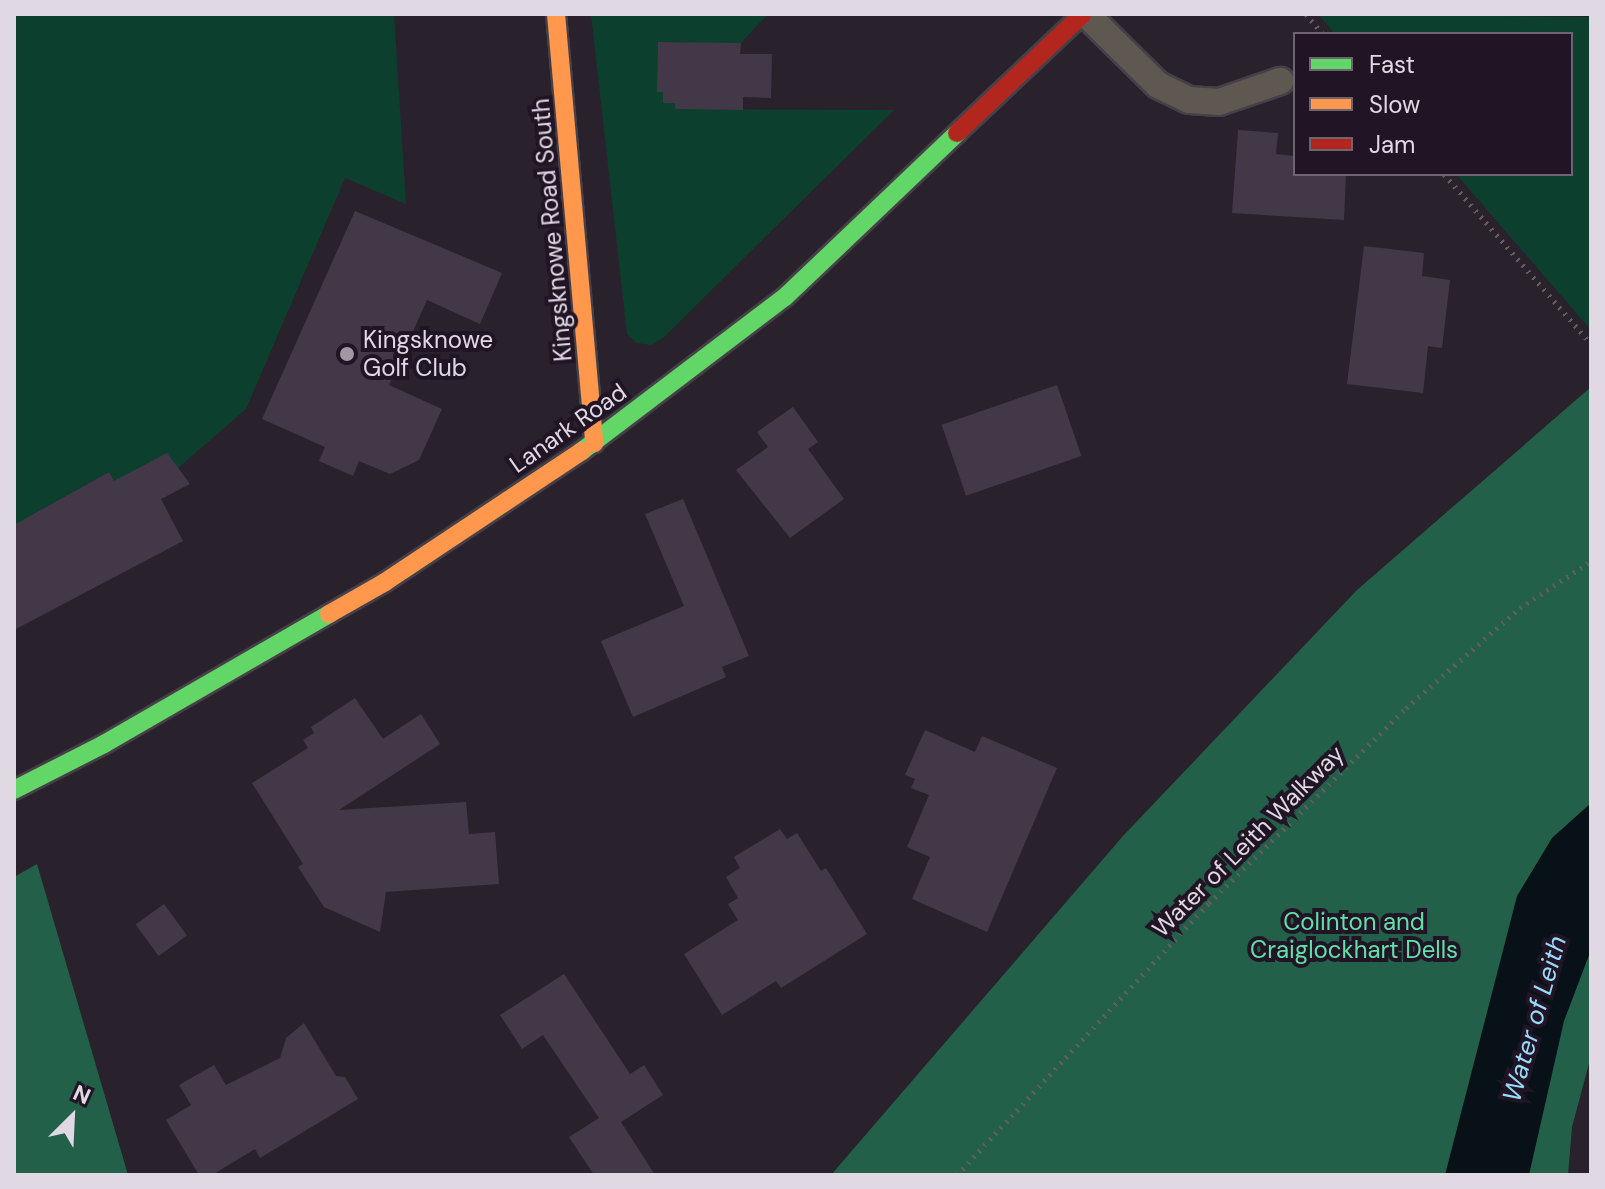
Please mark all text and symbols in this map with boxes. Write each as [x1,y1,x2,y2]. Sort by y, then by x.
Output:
legend [1293,32,1573,176]
text: Fast [1369,49,1415,80]
text: Slow [1369,89,1420,120]
street label: Kingsknowe Road South [526,97,578,363]
text: Jam [1369,129,1415,160]
place label: Kingsknowe Golf Club [363,326,493,382]
marker: Kingsknowe Golf Club [338,345,356,363]
street label: Lanark Road [504,377,632,479]
street label: Water of Leith Walkway [1146,739,1350,943]
park label: Colinton and Craiglockhart Dells [1250,908,1458,964]
water label: Water of Leith [1496,932,1574,1106]
north arrow [32,1077,112,1157]
text: N [69,1078,95,1111]

